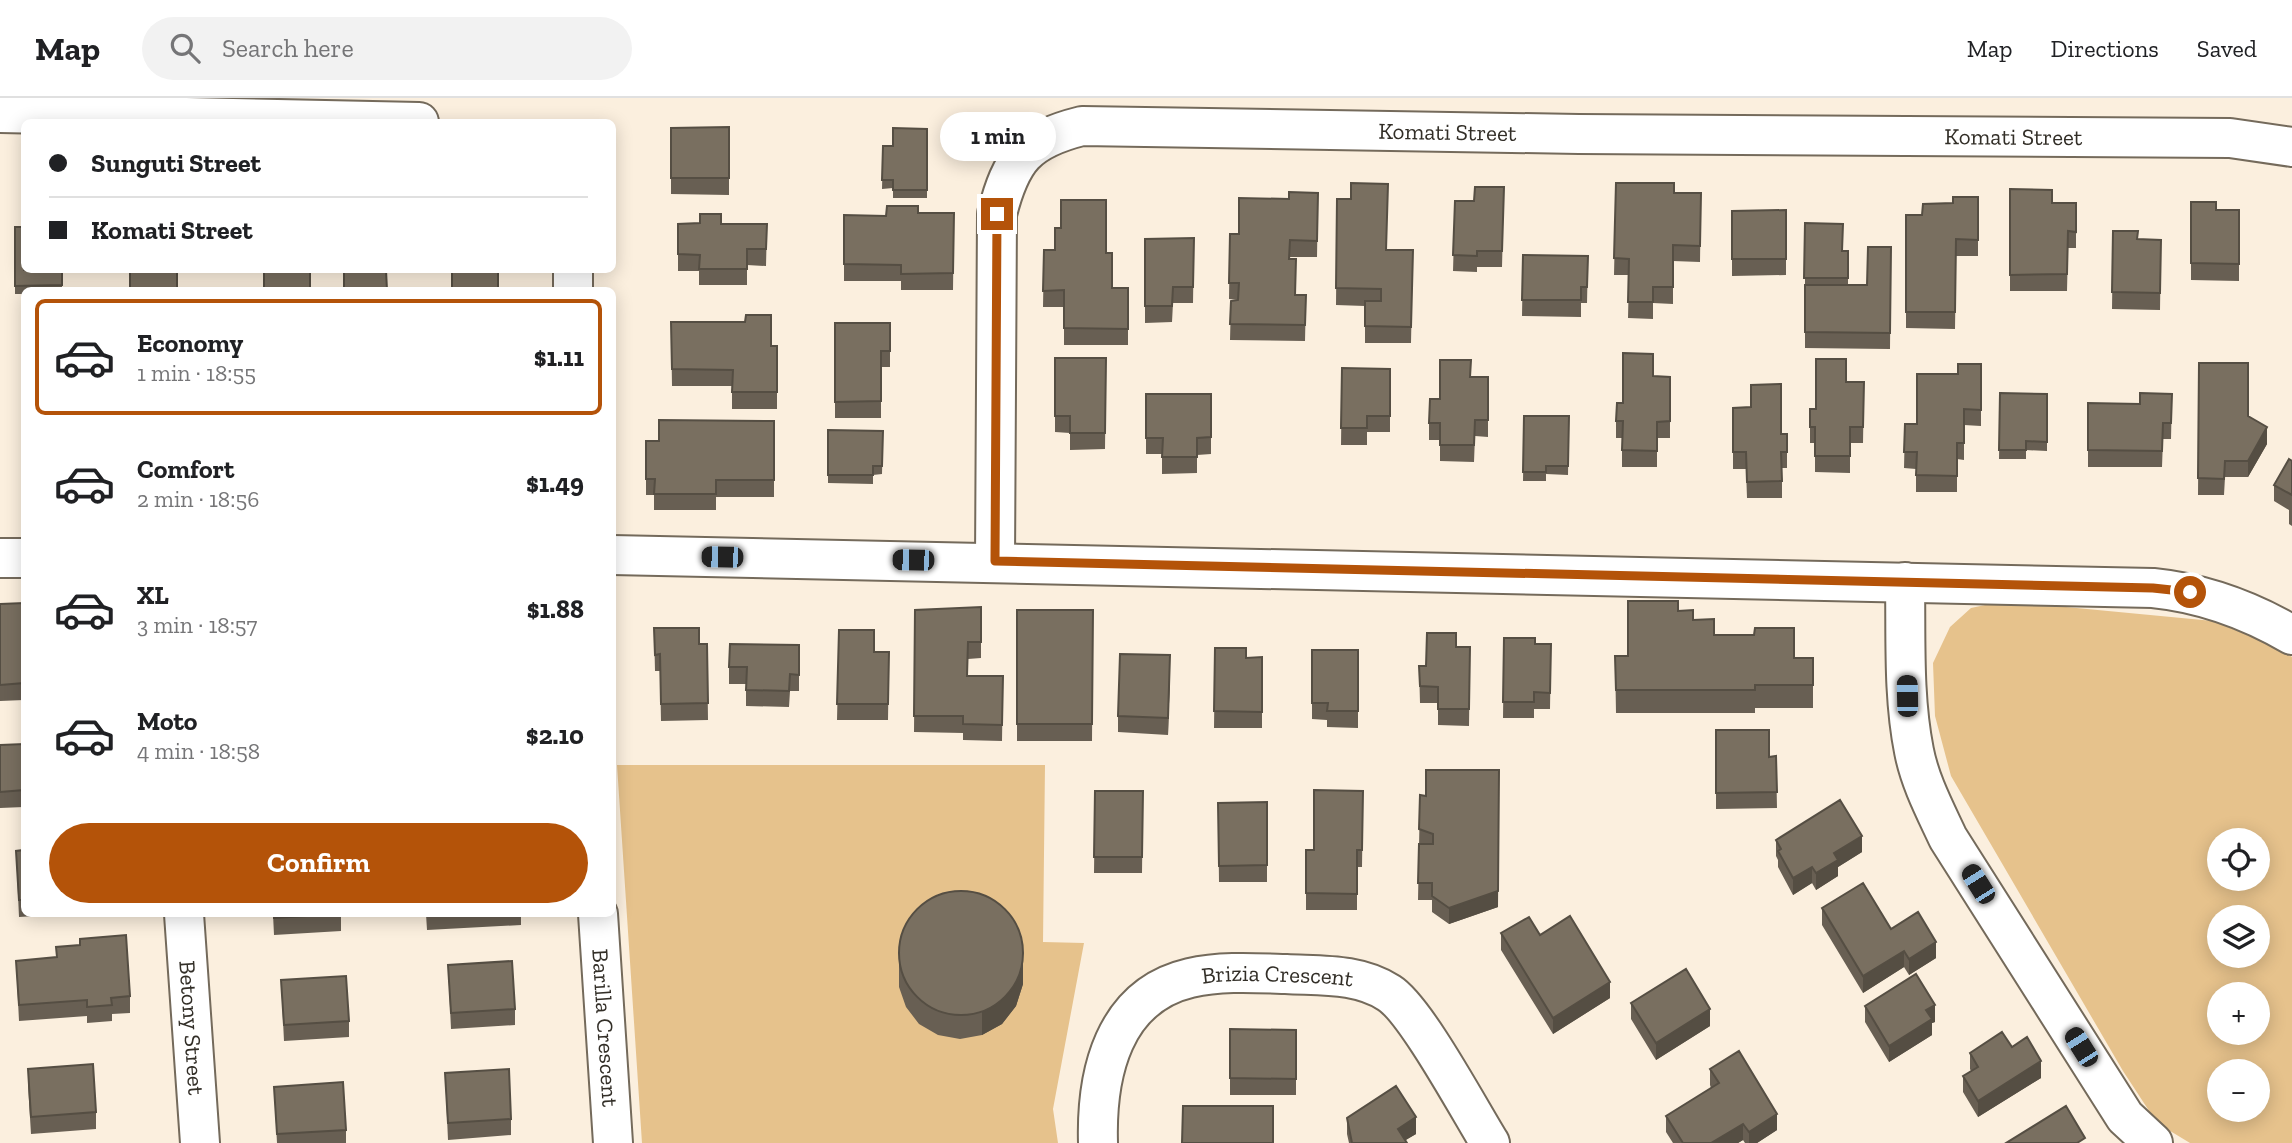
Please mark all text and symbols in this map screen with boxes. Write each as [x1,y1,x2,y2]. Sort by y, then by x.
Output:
search box [142,17,632,80]
text: Map [35,29,100,68]
icon: search [166,29,204,67]
text: Search here [222,32,354,64]
text: Map [1967,34,2013,63]
text: Directions [2051,34,2159,63]
text: Saved [2197,34,2257,63]
callout: 1 min [939,113,1055,162]
street label: Komati Street [1378,117,1517,147]
text: 1 min [971,122,1025,150]
street label: Komati Street [1944,122,2083,151]
text: Sunguti Street [91,147,261,179]
route end [981,198,1013,230]
text: Komati Street [91,214,253,246]
icon: car [53,326,116,389]
text: Economy [137,327,243,359]
text: $1.11 [534,341,584,373]
text: 1 min · 18:55 [137,359,256,387]
icon: car [53,452,116,515]
text: Comfort [137,453,234,485]
text: $1.49 [526,467,584,499]
text: 2 min · 18:56 [137,485,259,513]
car [701,546,744,568]
car [892,549,935,571]
route start [2174,576,2206,608]
icon: car [53,578,116,641]
text: XL [137,579,169,611]
text: $1.88 [527,593,584,625]
text: 3 min · 18:57 [137,611,257,639]
car [1897,675,1918,717]
icon: car [53,704,116,767]
text: Moto [137,705,197,737]
text: $2.10 [526,719,584,751]
text: 4 min · 18:58 [137,737,260,765]
button: Confirm [49,823,588,903]
map controls [2207,828,2270,1122]
button: locate [2207,828,2270,891]
car [1958,861,1999,907]
button: layers [2207,905,2270,968]
street label: Barilla Crescent [586,948,625,1108]
street label: Betony Street [173,959,211,1096]
street label: Brizia Crescent [1200,959,1356,993]
button: + [2207,982,2270,1045]
car [2061,1024,2102,1070]
button: − [2207,1059,2270,1122]

